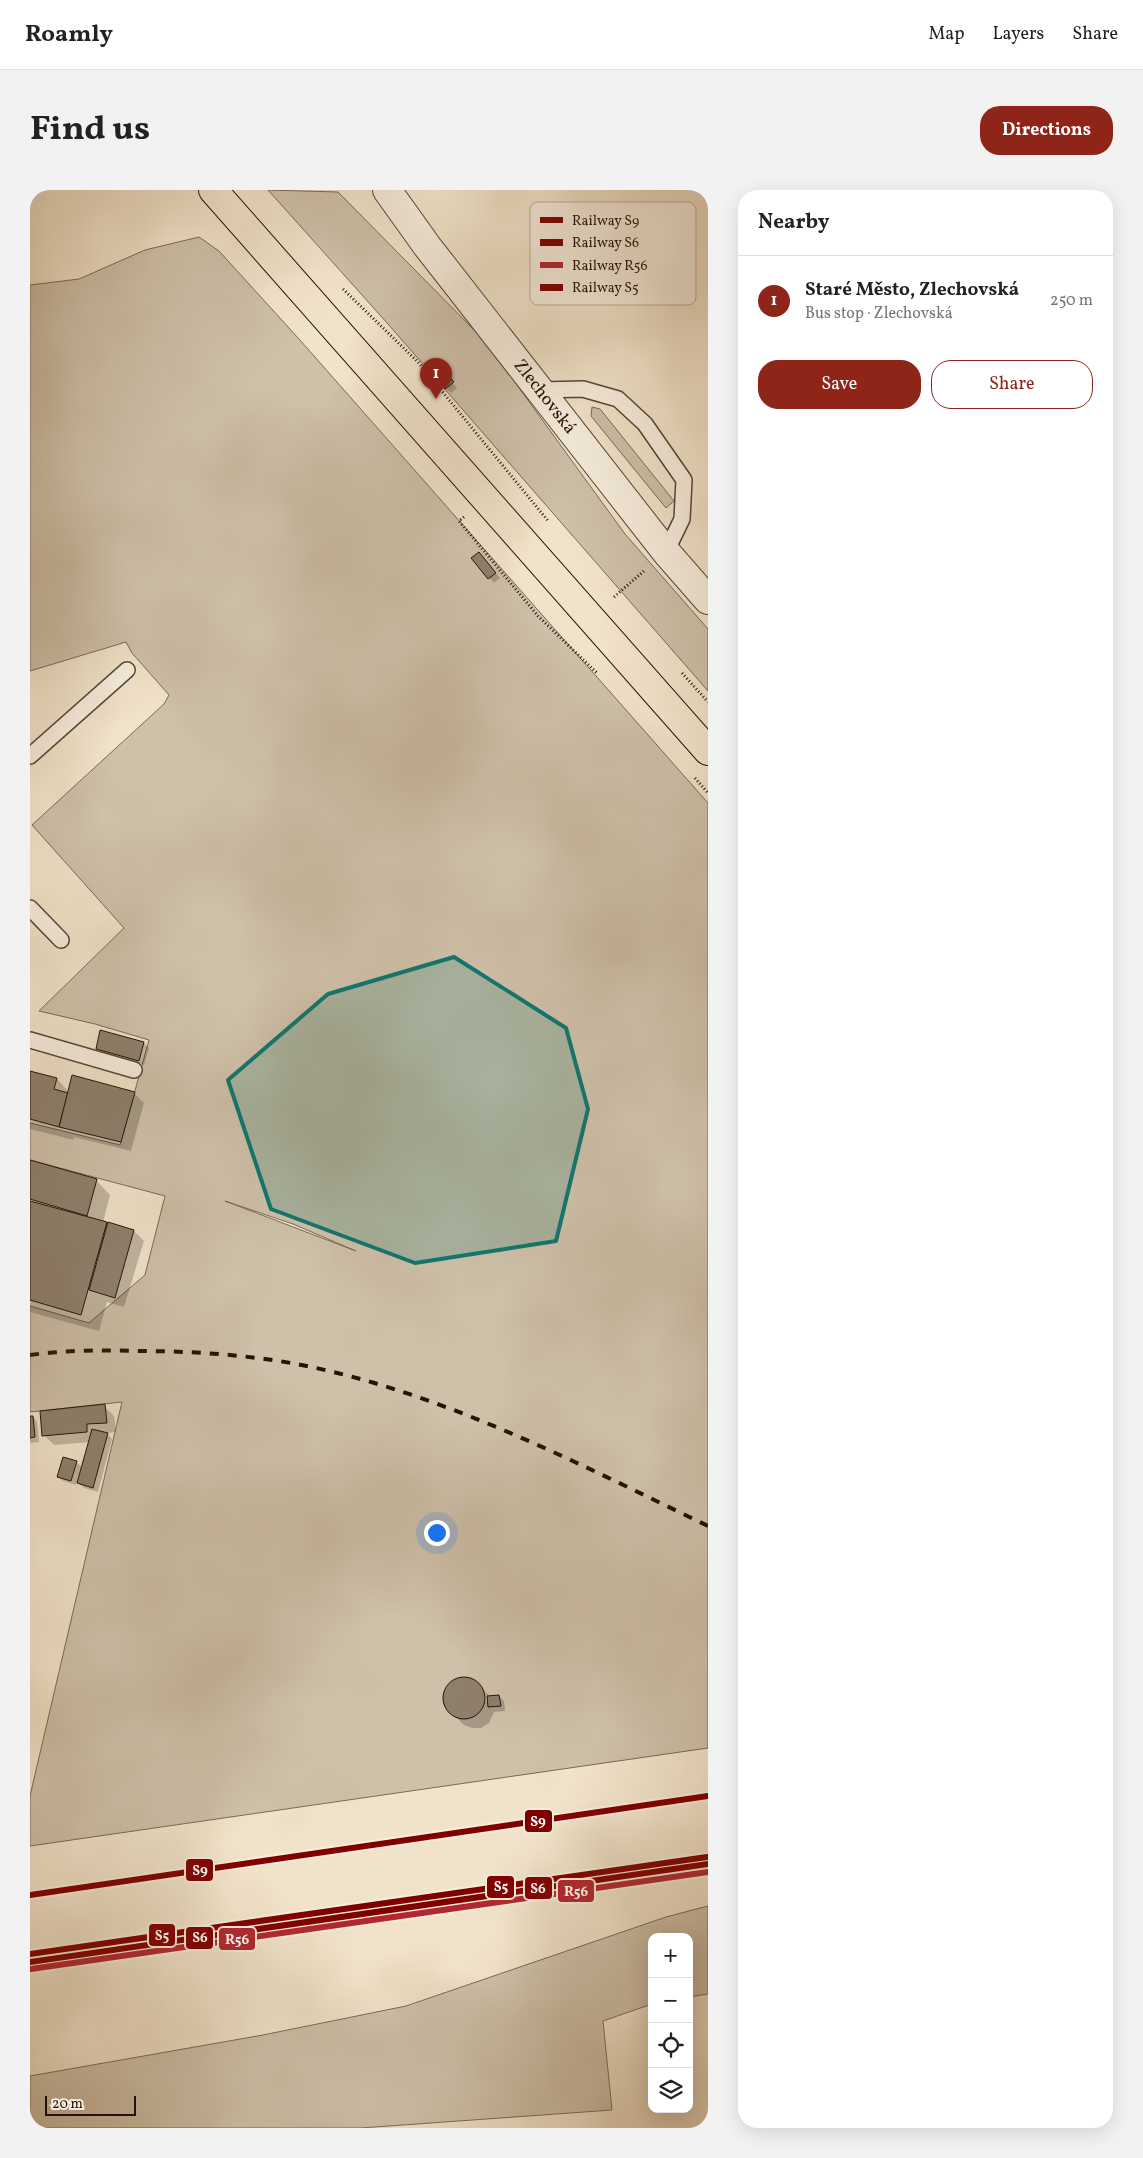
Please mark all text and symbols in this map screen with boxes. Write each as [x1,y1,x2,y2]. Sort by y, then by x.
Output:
text: Roamly [25,18,113,52]
text: Map [928,22,964,47]
text: Layers [992,22,1044,47]
text: Share [1072,22,1118,47]
text: Find us [30,106,150,154]
button: Directions [980,106,1113,155]
legend [530,202,696,305]
text: Nearby [758,208,829,237]
text: Railway S9 [572,212,639,231]
text: Railway S6 [572,234,639,253]
text: Railway R56 [572,257,648,276]
text: Staré Město, Zlechovská [805,277,1019,303]
text: Railway S5 [572,279,639,298]
text: 1 [771,290,777,312]
text: 250 m [1050,290,1093,312]
text: Bus stop · Zlechovská [805,303,953,325]
street label: Zlechovská [507,354,582,439]
pin: 1 [420,358,452,399]
button: Save [758,360,921,409]
button: Share [931,360,1093,409]
your location [424,1520,450,1546]
line badge: S9 [524,1809,553,1833]
text: S9 [530,1813,546,1832]
line badge: S9 [185,1858,214,1882]
text: S9 [192,1862,208,1881]
line badge: S5 [486,1875,515,1899]
line badge: S6 [524,1876,553,1900]
text: S5 [494,1878,509,1897]
line badge: R56 [557,1879,595,1903]
text: S6 [530,1880,546,1899]
text: R56 [564,1883,588,1902]
line badge: S5 [148,1923,176,1947]
line badge: S6 [185,1926,214,1950]
text: S5 [155,1927,170,1946]
line badge: R56 [218,1927,256,1951]
text: S6 [192,1929,208,1948]
text: R56 [225,1931,249,1950]
map controls [648,1933,693,2113]
button: + [648,1933,693,1978]
button: − [648,1978,693,2023]
button: locate [648,2023,693,2068]
button: layers [648,2068,693,2113]
scale bar [45,2093,136,2116]
text: 20 m [52,2095,83,2114]

